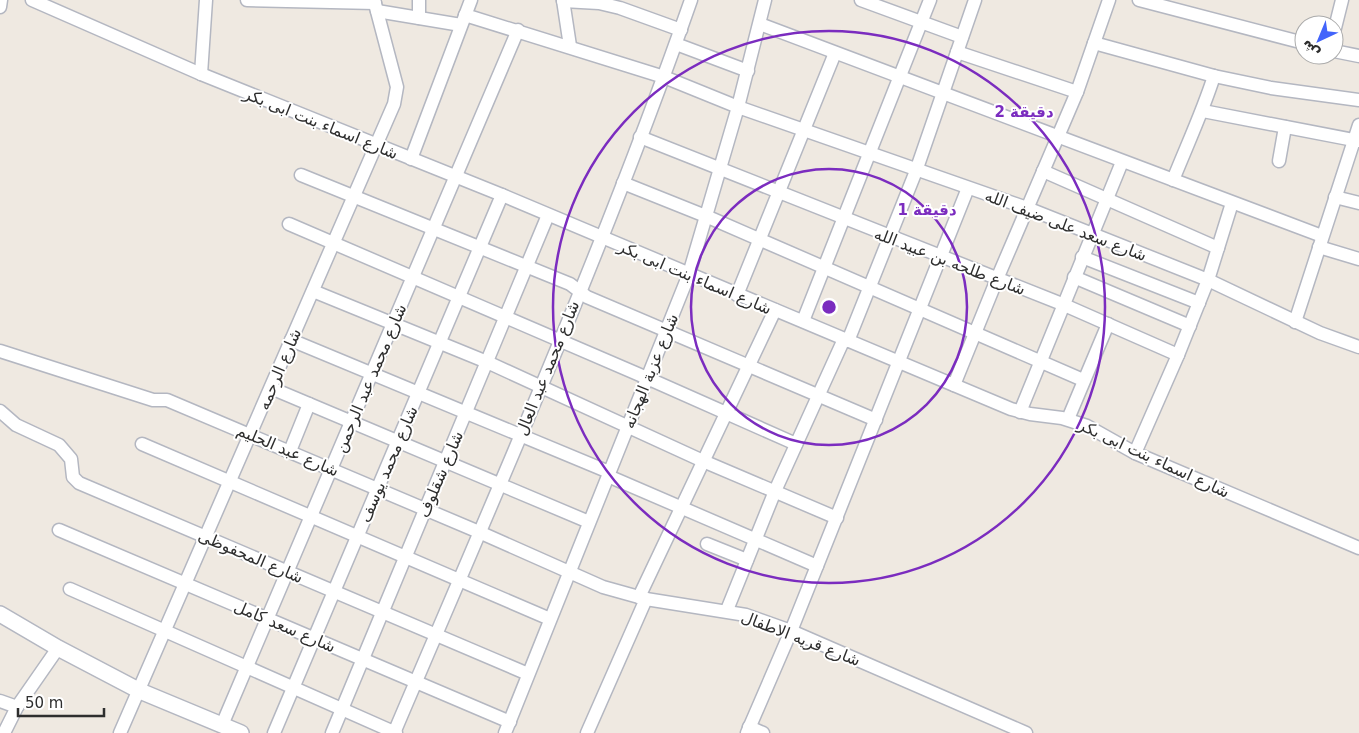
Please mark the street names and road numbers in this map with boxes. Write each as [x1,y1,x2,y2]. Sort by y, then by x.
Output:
street label: شارع اسماء بنت ابى بكر [240,83,401,164]
street label: شارع سعد على ضيف الله [982,186,1149,266]
street label: شارع طلحه بن عبيد الله [871,224,1028,300]
street label: شارع اسماء بنت ابى بكر [614,236,774,319]
street label: شارع محمد عبد العال [512,298,584,439]
street label: شارع محمد عبد الرحمن [331,301,411,456]
street label: شارع عزبة الهجانه [619,311,683,432]
street label: شارع الرحمه [254,326,306,413]
street label: شارع محمد يوسف [355,403,423,526]
street label: شارع اسماء بنت ابى بكر [1074,415,1232,503]
street label: شارع عبد الحليم [234,420,342,481]
street label: شارع شقلوف [414,428,468,521]
street label: شارع المحفوظى [195,526,306,588]
street label: شارع سعد كامل [231,597,338,657]
street label: شارع قريه الاطفال [738,607,863,671]

